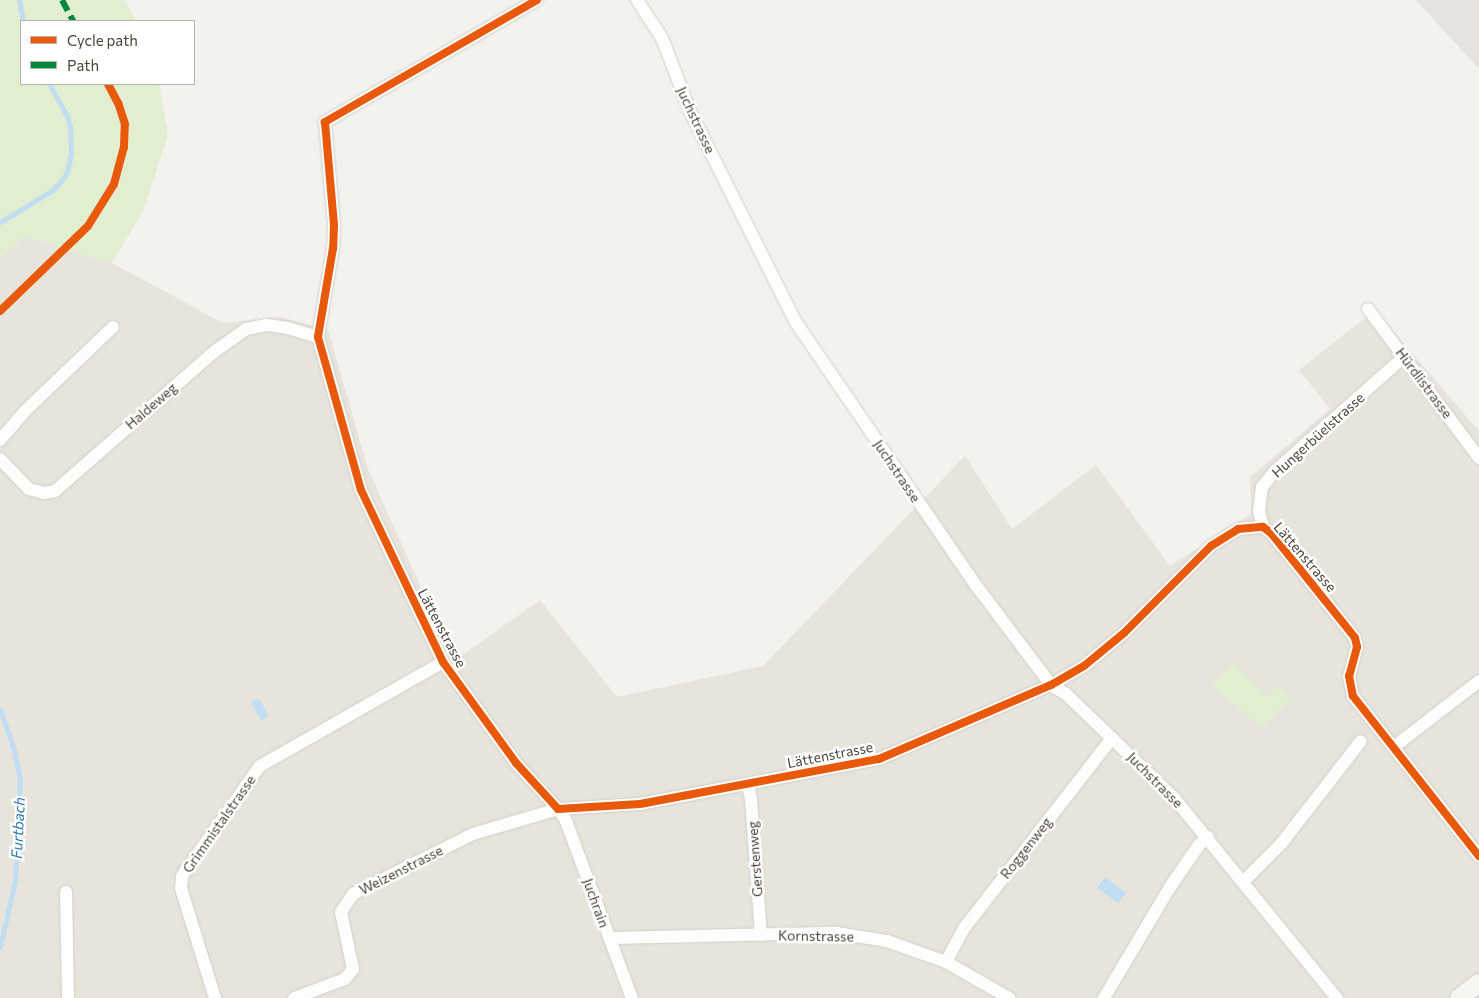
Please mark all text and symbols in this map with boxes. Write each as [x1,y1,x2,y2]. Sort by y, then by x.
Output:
legend [20,20,195,85]
text: Cycle path [67,31,138,49]
text: Path [67,56,99,74]
street label: Juchstrasse [673,84,719,156]
street label: Hürdlistrasse [1392,344,1456,422]
street label: Haldeweg [122,379,180,433]
street label: Hungerbüelstrasse [1268,389,1368,481]
street label: Juchstrasse [870,437,924,505]
street label: Lättenstrasse [1270,519,1340,595]
street label: Lättenstrasse [414,586,470,670]
street label: Lättenstrasse [786,738,874,772]
street label: Juchstrasse [1124,749,1186,811]
street label: Grimmistalstrasse [179,772,259,876]
water label: Furtbach [7,797,29,859]
street label: Roggenweg [997,814,1055,882]
street label: Gerstenweg [744,820,766,898]
street label: Weizenstrasse [356,842,446,898]
street label: Juchrain [579,876,613,930]
street label: Kornstrasse [778,927,854,945]

